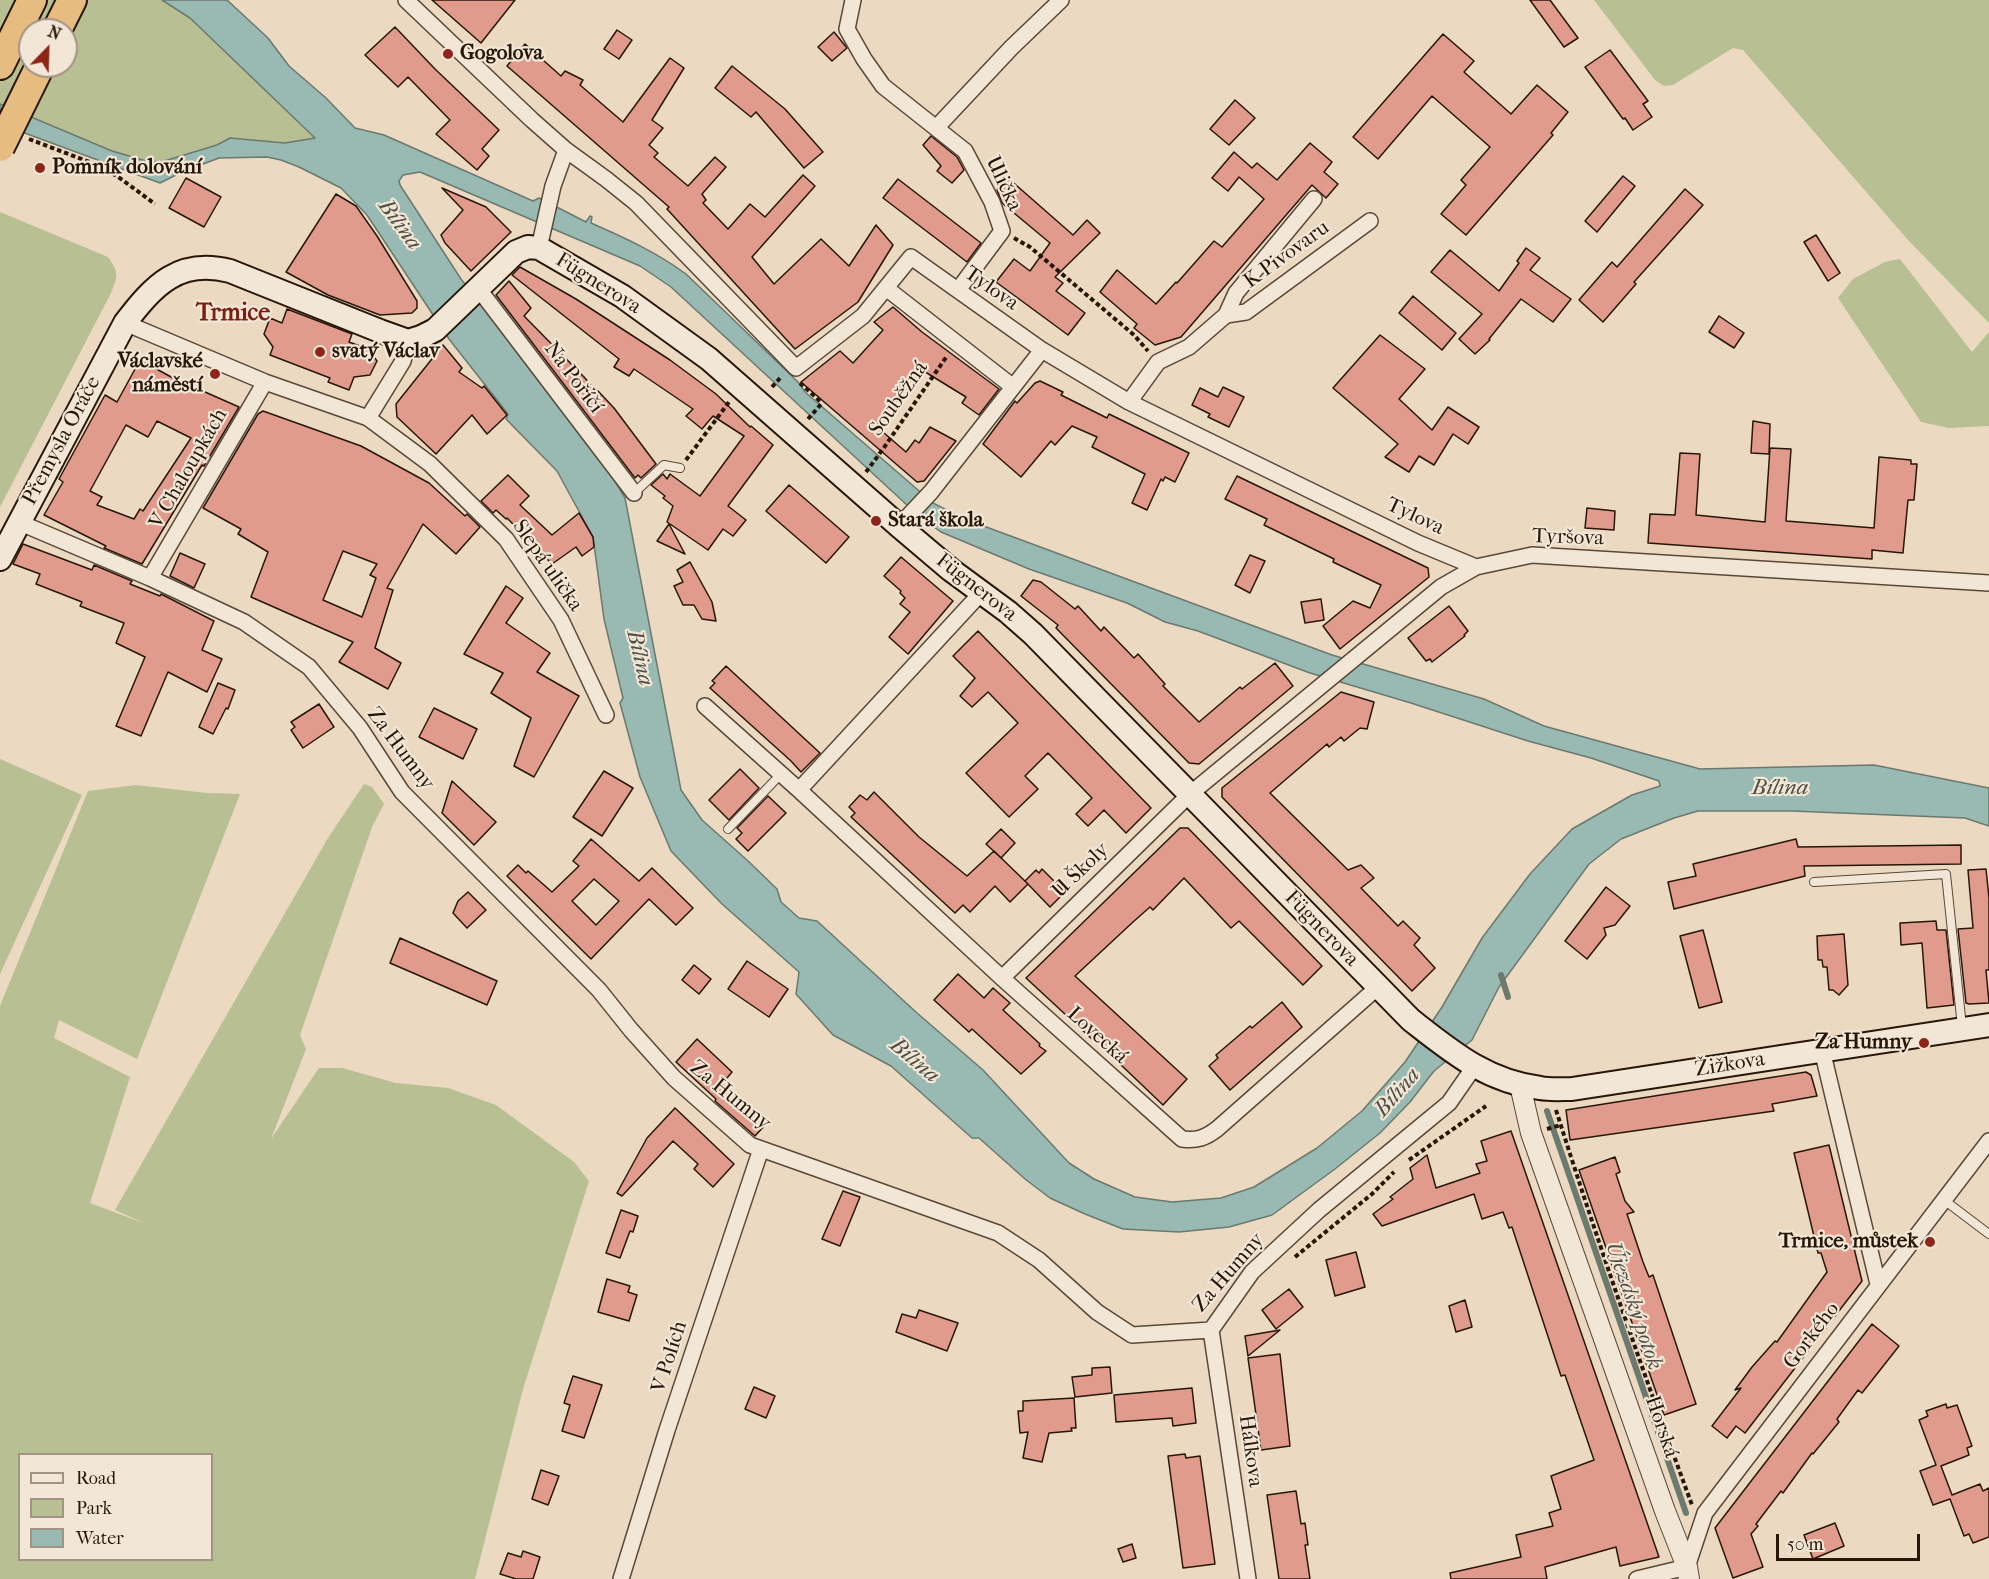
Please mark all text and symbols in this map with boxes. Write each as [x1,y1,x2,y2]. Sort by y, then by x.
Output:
north arrow [18,18,78,78]
text: N [45,22,64,44]
place label: Gogolova [460,41,543,67]
marker: Gogolova [441,47,455,61]
street label: Ulička [979,152,1027,216]
place label: Pomník dolování [52,155,202,181]
marker: Pomník dolování [33,161,47,175]
water label: Bílina [372,194,426,256]
street label: K Pivovaru [1239,216,1335,294]
street label: Fügnerova [551,248,645,320]
street label: Tylova [959,261,1023,317]
district label: Trmice [196,300,270,328]
street label: Na Poříčí [538,337,608,419]
place label: svatý Václav [332,339,440,365]
marker: svatý Václav [313,345,327,359]
place label: Václavské náměstí [117,349,203,399]
street label: Souběžná [864,357,934,441]
marker: Václavské náměstí [208,367,222,381]
street label: Přemysla Oráče [17,372,107,510]
street label: V Chaloupkách [144,404,234,534]
street label: Tylova [1382,493,1448,541]
place label: Stará škola [888,508,983,534]
marker: Stará škola [869,514,883,528]
street label: Slepá ulička [506,515,588,617]
street label: Tyršova [1532,524,1604,552]
street label: Fügnerova [930,549,1022,627]
water label: Bílina [620,628,658,688]
street label: Za Humny [361,703,439,795]
water label: Bílina [1752,776,1808,802]
street label: U Školy [1047,838,1115,904]
street label: Fügnerova [1279,886,1363,972]
street label: Lovecká [1061,1002,1133,1070]
place label: Za Humny [1815,1030,1912,1056]
water label: Bílina [884,1033,944,1089]
marker: Za Humny [1917,1036,1931,1050]
street label: Žižkova [1693,1047,1767,1083]
street label: Za Humny [684,1056,776,1136]
water label: Bílina [1370,1063,1426,1123]
street label: Za Humny [1188,1228,1270,1318]
place label: Trmice, můstek [1779,1229,1918,1255]
marker: Trmice, můstek [1923,1235,1937,1249]
water label: Újezdský potok [1599,1238,1667,1374]
street label: Gorkého [1779,1298,1845,1374]
street label: V Polích [647,1318,693,1396]
street label: Horská [1639,1393,1683,1461]
street label: Hálkova [1232,1413,1268,1489]
legend [18,1453,213,1561]
text: Road [76,1468,116,1489]
text: Park [76,1498,112,1519]
scale bar [1779,1522,1923,1560]
text: Water [76,1528,124,1549]
text: 50 m [1787,1534,1823,1555]

